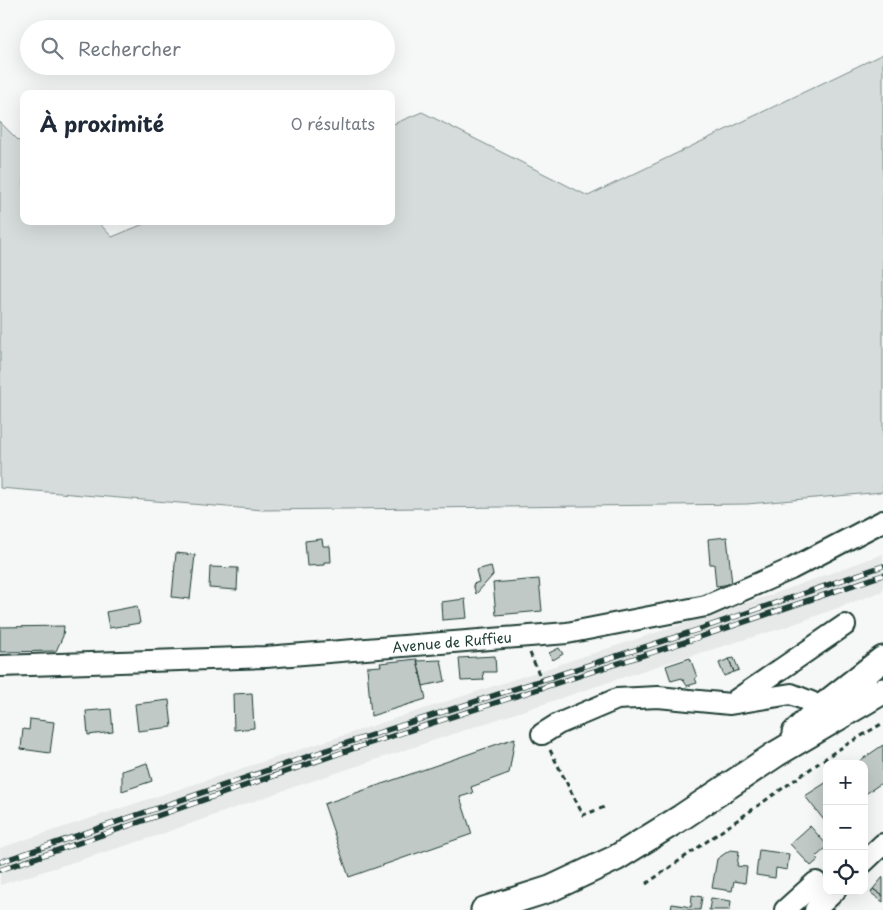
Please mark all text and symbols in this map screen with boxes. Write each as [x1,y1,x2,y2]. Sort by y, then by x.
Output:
search box [20,20,395,75]
icon: search [38,34,66,62]
text: Rechercher [78,34,181,62]
text: À proximité [40,107,164,139]
text: 0 résultats [291,111,375,135]
street label: Avenue de Ruffieu [391,626,513,658]
map controls [823,760,868,895]
button: + [823,760,868,805]
button: − [823,805,868,850]
button: locate [823,850,868,895]

